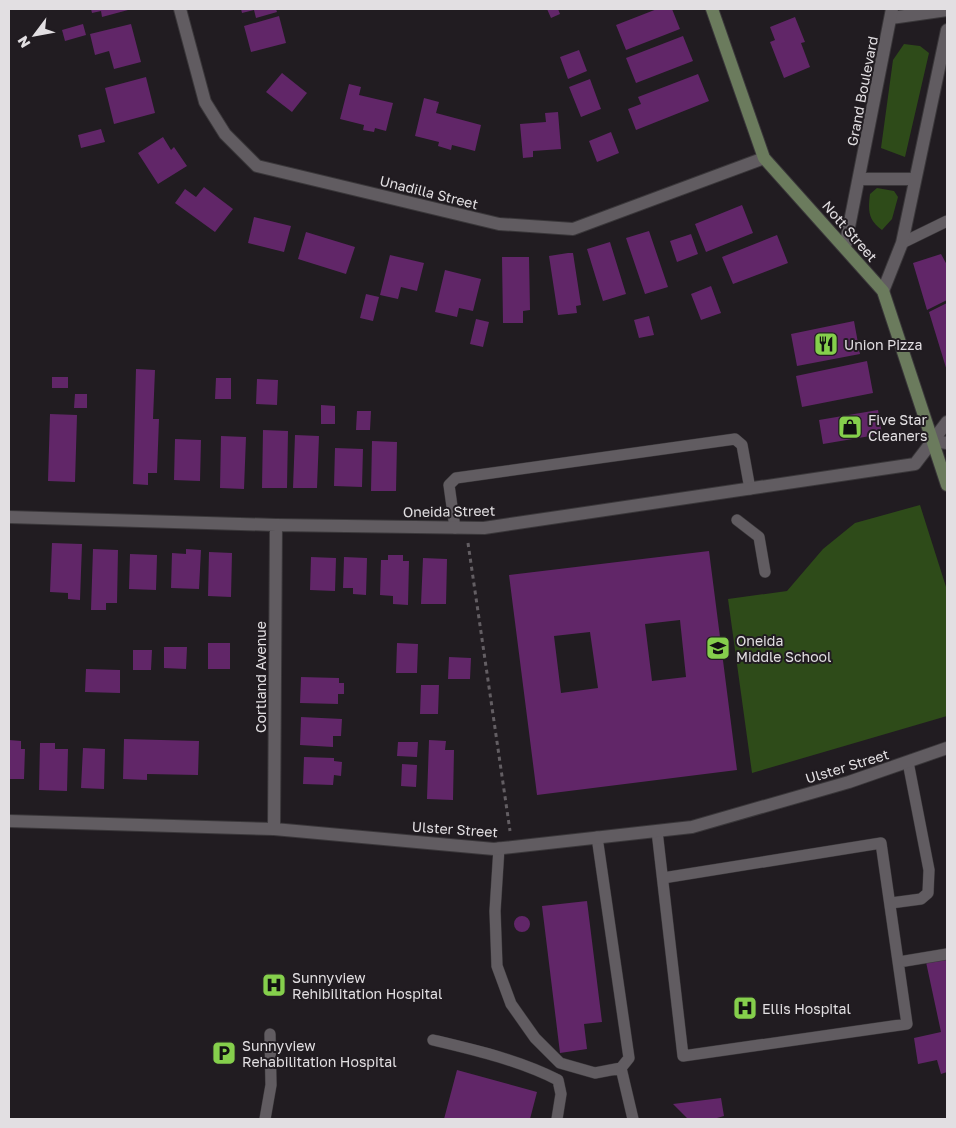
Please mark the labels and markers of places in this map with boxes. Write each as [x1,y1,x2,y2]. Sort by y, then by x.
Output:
restaurant icon: Union Pizza [813,331,839,357]
place label: Union Pizza [844,336,922,353]
place label: Five Star Cleaners [868,411,928,444]
shop icon: Five Star Cleaners [837,414,863,440]
place label: Oneida Middle School [736,632,831,665]
school or university icon: Oneida Middle School [705,635,731,661]
place label: Sunnyview Rehibilitation Hospital [292,969,443,1002]
hospital icon: Sunnyview Rehibilitation Hospital [261,972,287,998]
hospital icon: Ellis Hospital [732,995,758,1021]
place label: Ellis Hospital [762,1000,851,1017]
place label: Sunnyview Rehabilitation Hospital [242,1037,397,1070]
parking icon: Sunnyview Rehabilitation Hospital [211,1040,237,1066]

